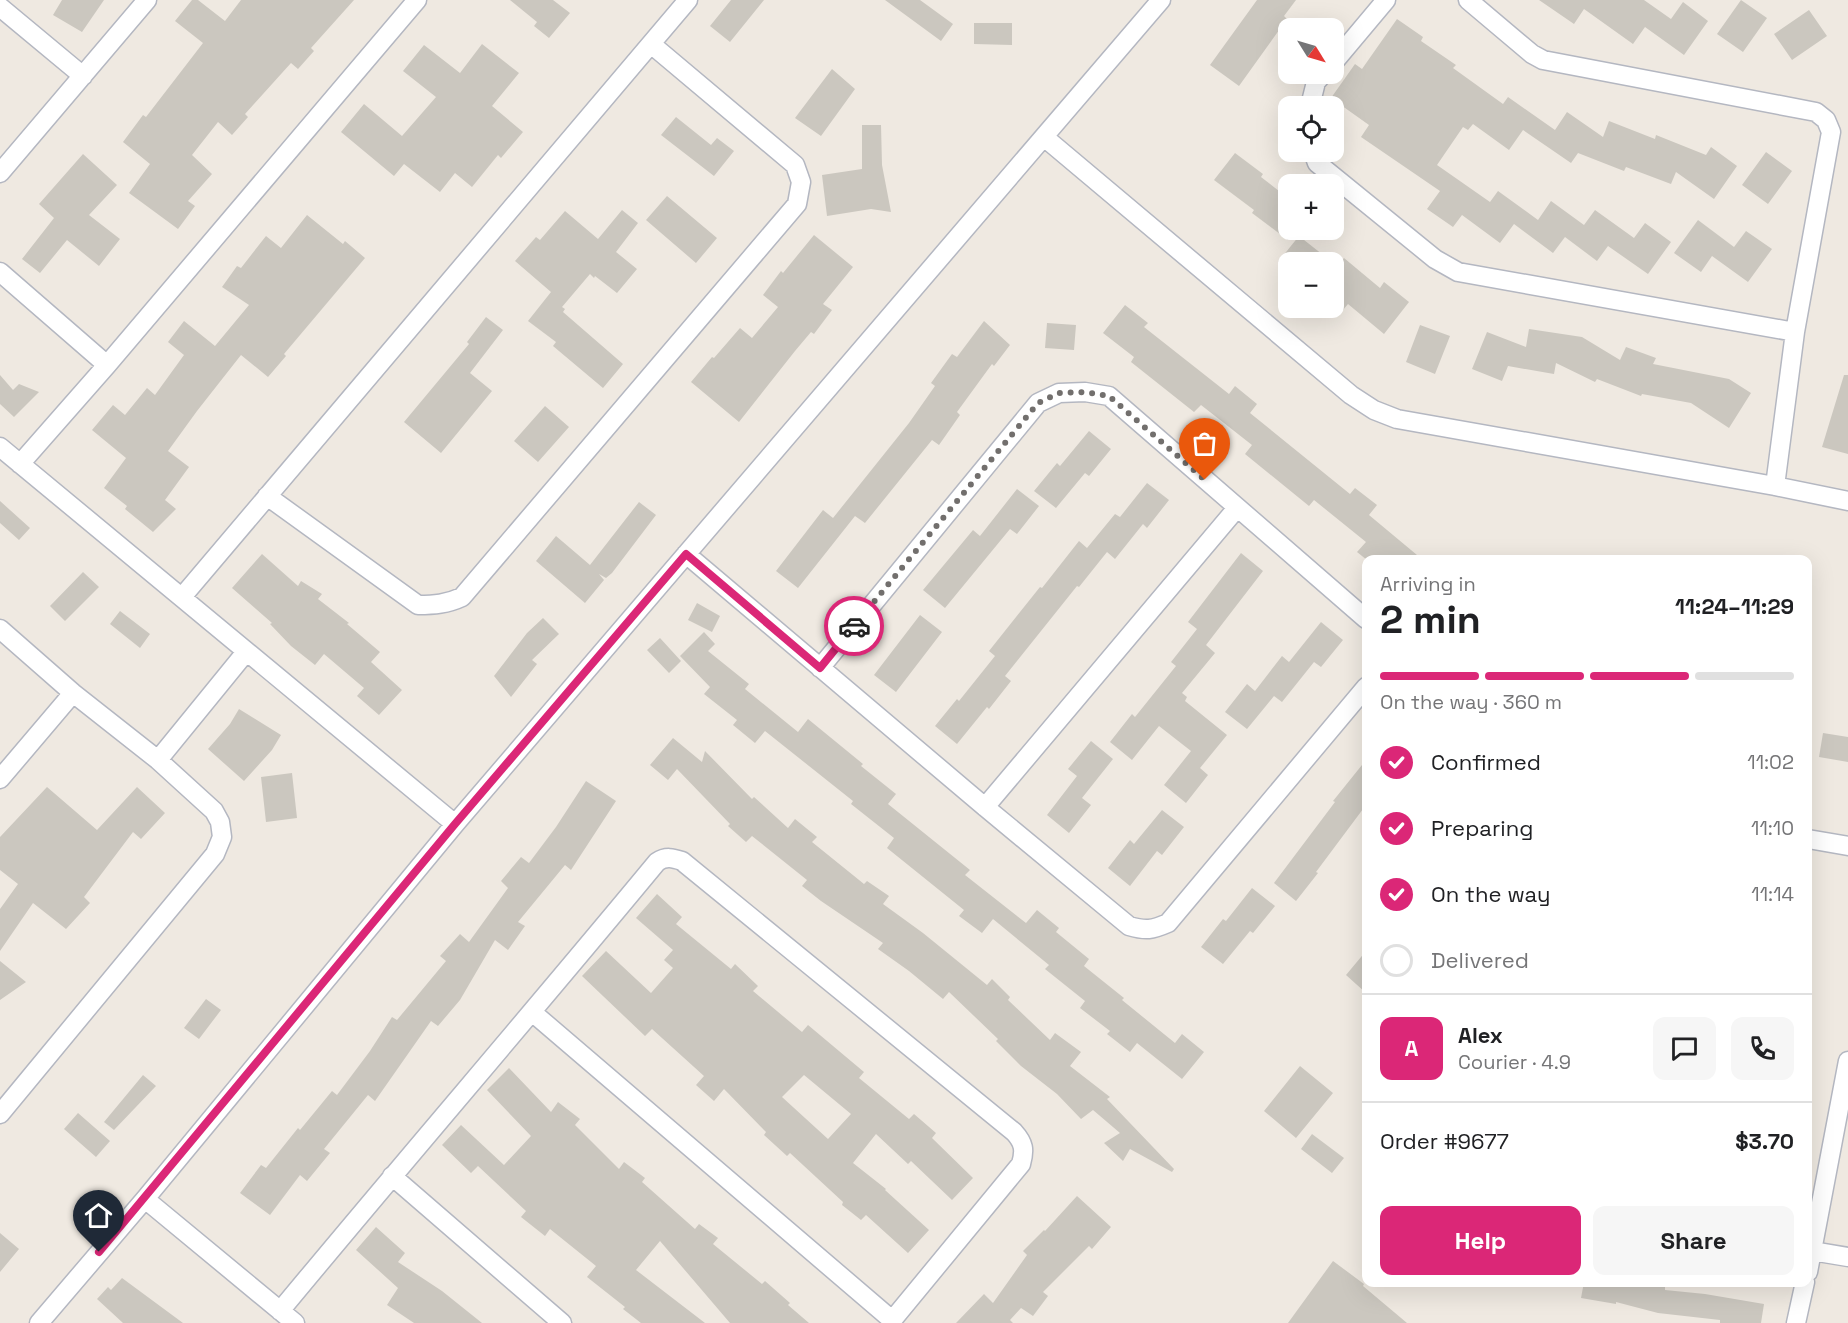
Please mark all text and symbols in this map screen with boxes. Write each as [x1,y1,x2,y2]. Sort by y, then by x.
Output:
north arrow [1278,18,1344,84]
map controls [1278,18,1344,318]
button: locate [1278,96,1344,162]
button: + [1278,174,1344,240]
button: − [1278,252,1344,318]
pin [1179,418,1230,480]
icon: bag [1188,427,1221,460]
text: Arriving in [1380,571,1476,597]
text: 11:24–11:29 [1675,592,1794,620]
text: 2 min [1380,595,1481,644]
courier [824,596,884,656]
icon: car [838,610,871,643]
text: On the way · 360 m [1380,689,1562,715]
icon: check [1380,746,1413,779]
text: Confirmed [1431,748,1541,776]
text: 11:02 [1747,749,1794,775]
icon: check [1380,812,1413,845]
text: Preparing [1431,814,1533,842]
text: 11:10 [1751,815,1794,841]
icon: check [1380,878,1413,911]
text: On the way [1431,880,1550,908]
text: 11:14 [1751,881,1794,907]
text: Delivered [1431,946,1529,974]
button: chat [1653,1017,1716,1080]
button: phone [1731,1017,1794,1080]
text: Alex [1458,1021,1503,1049]
text: A [1405,1034,1418,1062]
text: Courier · 4.9 [1458,1049,1571,1075]
text: Order #9677 [1380,1127,1509,1155]
text: $3.70 [1735,1127,1794,1155]
pin [73,1190,124,1252]
icon: home [82,1199,115,1232]
button: Help [1380,1206,1581,1275]
button: Share [1593,1206,1794,1275]

